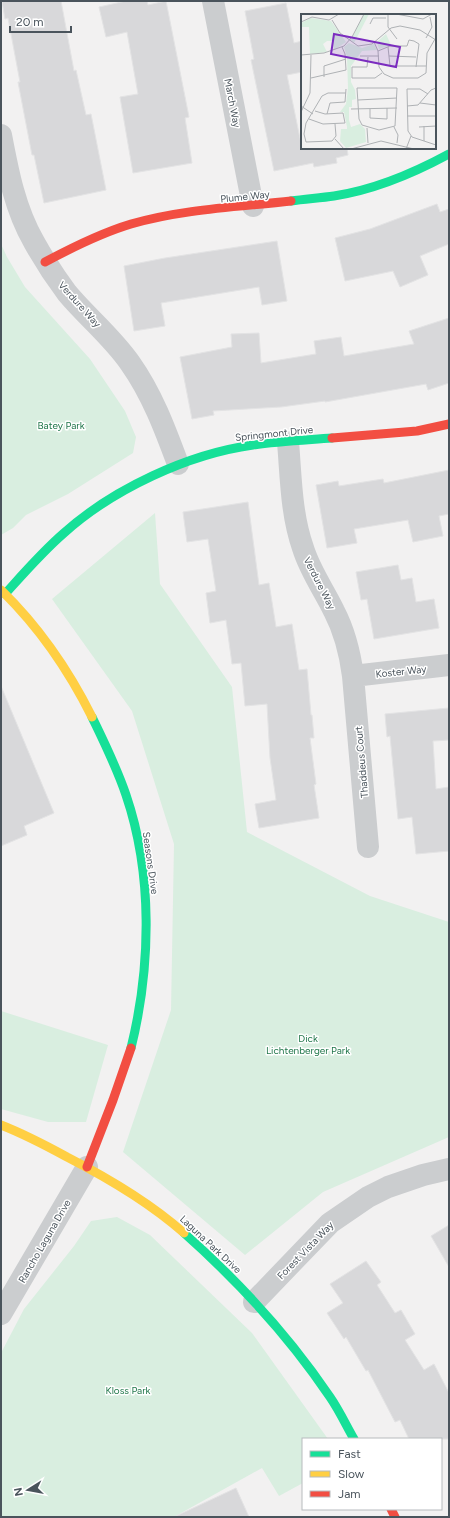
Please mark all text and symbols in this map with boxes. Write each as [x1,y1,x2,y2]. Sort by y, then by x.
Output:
scale bar [10,8,71,34]
inset map [301,14,436,149]
text: 20 m [16,15,44,29]
street label: March Way [221,77,244,130]
street label: Plume Way [220,187,271,206]
street label: Verdure Way [56,279,104,331]
park label: Batey Park [37,419,85,432]
street label: Springmont Drive [234,423,314,444]
street label: Verdure Way [301,555,339,612]
street label: Koster Way [375,662,428,681]
street label: Thaddeus Court [352,725,371,798]
street label: Seasons Drive [140,831,161,896]
park label: Dick Lichtenberger Park [266,1032,350,1057]
street label: Rancho Laguna Drive [15,1197,74,1285]
street label: Laguna Park Drive [177,1212,245,1277]
street label: Forest Vista Way [274,1218,337,1282]
park label: Kloss Park [106,1384,151,1397]
legend [302,1438,442,1510]
text: Fast [338,1447,361,1461]
text: Slow [338,1467,365,1481]
north arrow [8,1470,48,1510]
text: N [11,1486,26,1497]
text: Jam [338,1487,361,1501]

